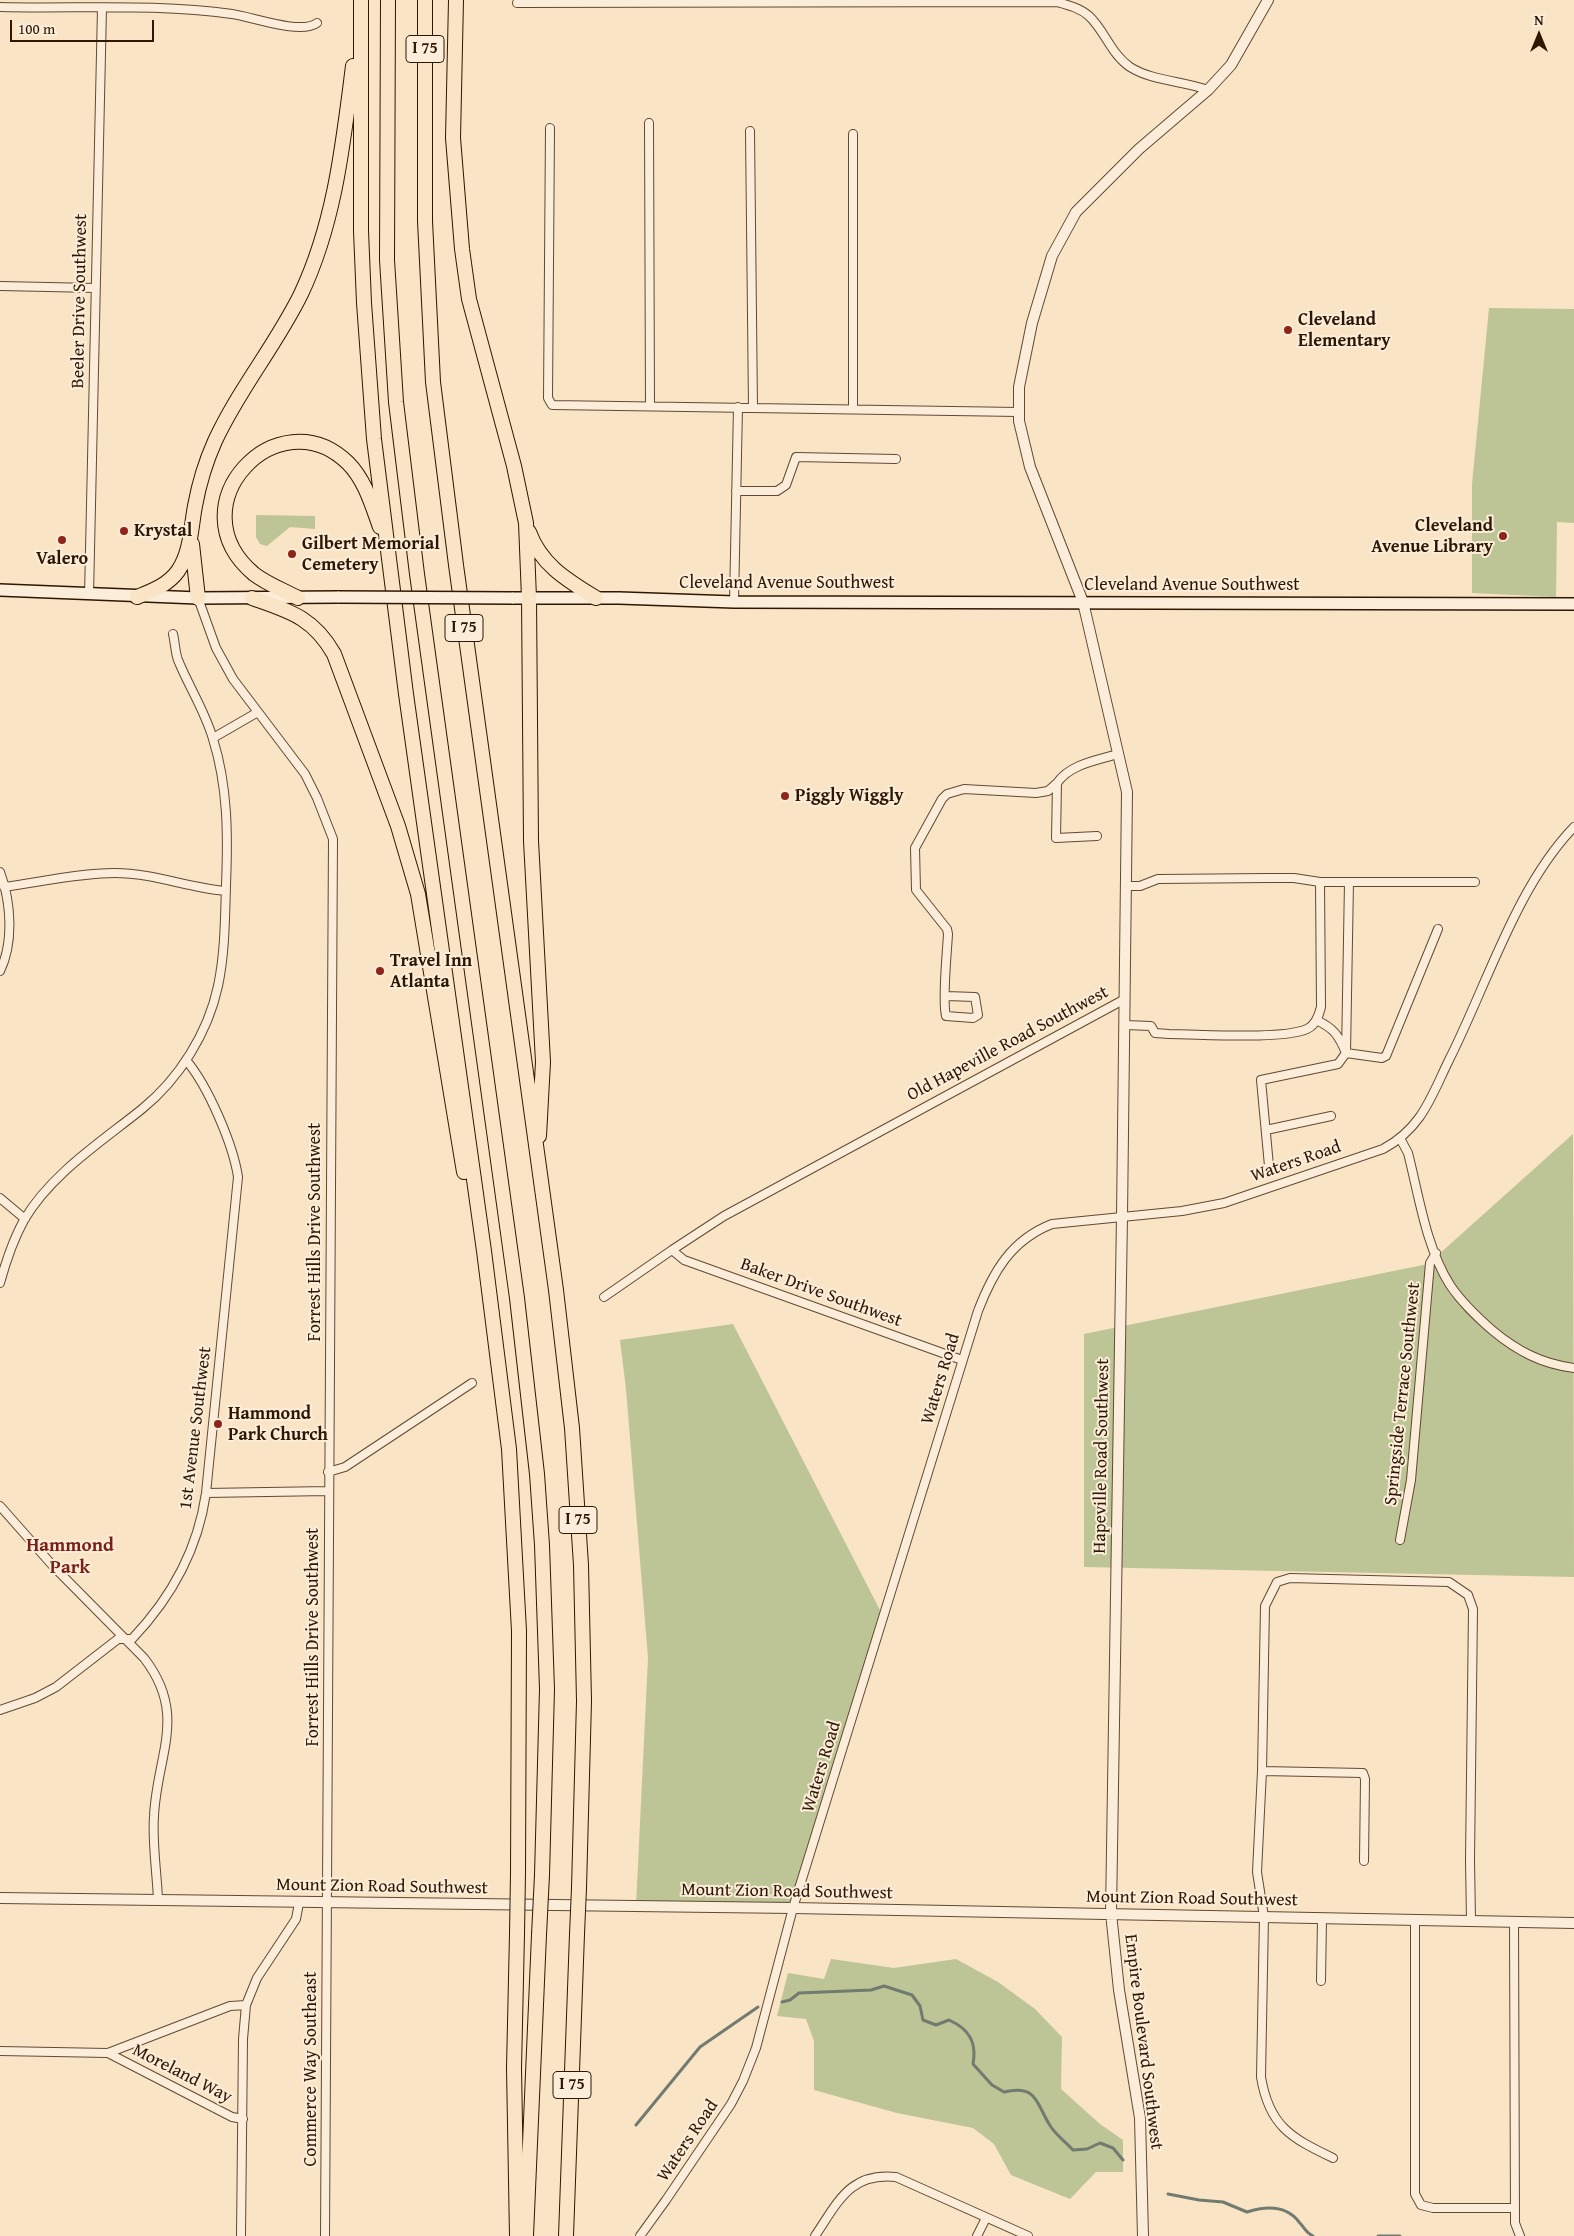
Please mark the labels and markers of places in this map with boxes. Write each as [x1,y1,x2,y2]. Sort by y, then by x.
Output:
place label: Cleveland Elementary [1298,309,1390,352]
marker: Cleveland Elementary [1282,324,1294,336]
place label: Cleveland Avenue Library [1371,515,1493,558]
place label: Krystal [134,520,192,542]
marker: Krystal [118,525,130,537]
marker: Cleveland Avenue Library [1497,530,1509,542]
place label: Gilbert Memorial Cemetery [302,533,440,576]
marker: Valero [56,534,68,546]
place label: Valero [36,548,88,570]
marker: Gilbert Memorial Cemetery [286,548,298,560]
place label: Piggly Wiggly [795,785,903,807]
marker: Piggly Wiggly [779,790,791,802]
place label: Travel Inn Atlanta [390,950,472,992]
marker: Travel Inn Atlanta [374,965,386,977]
place label: Hammond Park Church [228,1403,328,1446]
marker: Hammond Park Church [212,1418,224,1430]

